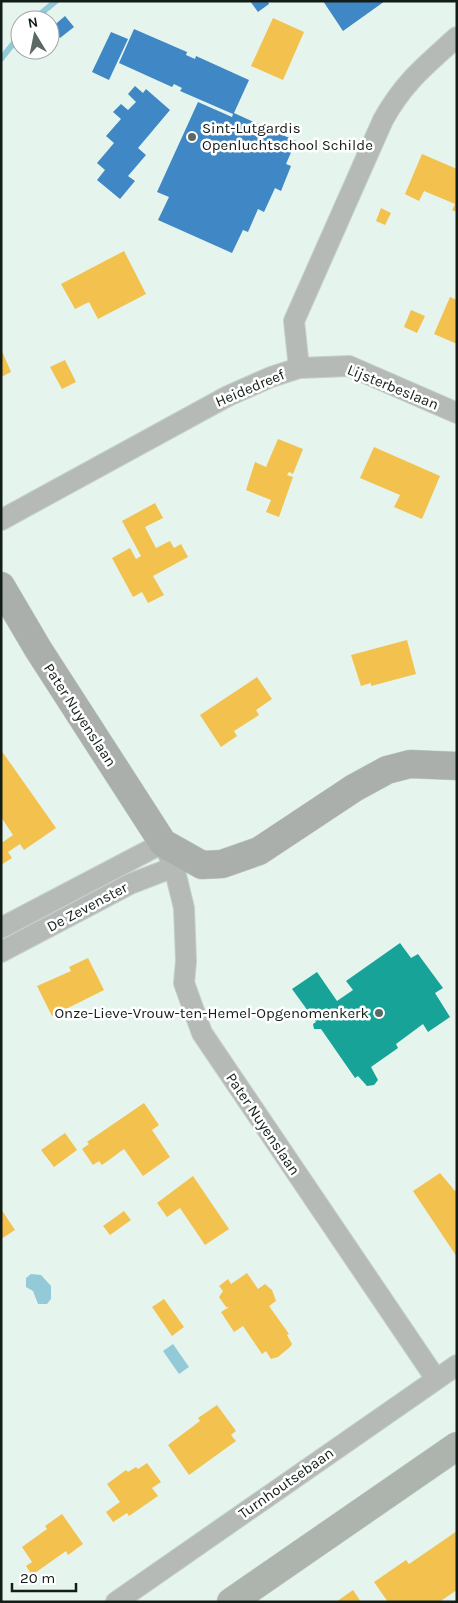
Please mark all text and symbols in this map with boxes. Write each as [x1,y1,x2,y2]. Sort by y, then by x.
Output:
north arrow [10,10,60,60]
text: N [26,13,39,32]
place label: Sint-Lutgardis Openluchtschool Schilde [202,119,373,154]
marker: Sint-Lutgardis Openluchtschool Schilde [186,131,198,143]
street label: Lijsterbeslaan [345,360,441,414]
street label: Heidedreef [213,365,288,411]
street label: Pater Nuyenslaan [40,660,120,770]
street label: De Zevenster [44,878,131,936]
place label: Onze-Lieve-Vrouw-ten-Hemel-Opgenomenkerk [54,1004,369,1022]
marker: Onze-Lieve-Vrouw-ten-Hemel-Opgenomenkerk [373,1007,385,1019]
street label: Pater Nuyenslaan [222,1069,304,1179]
street label: Turnhoutsebaan [235,1443,337,1523]
scale bar [12,1560,76,1592]
text: 20 m [20,1569,55,1587]

